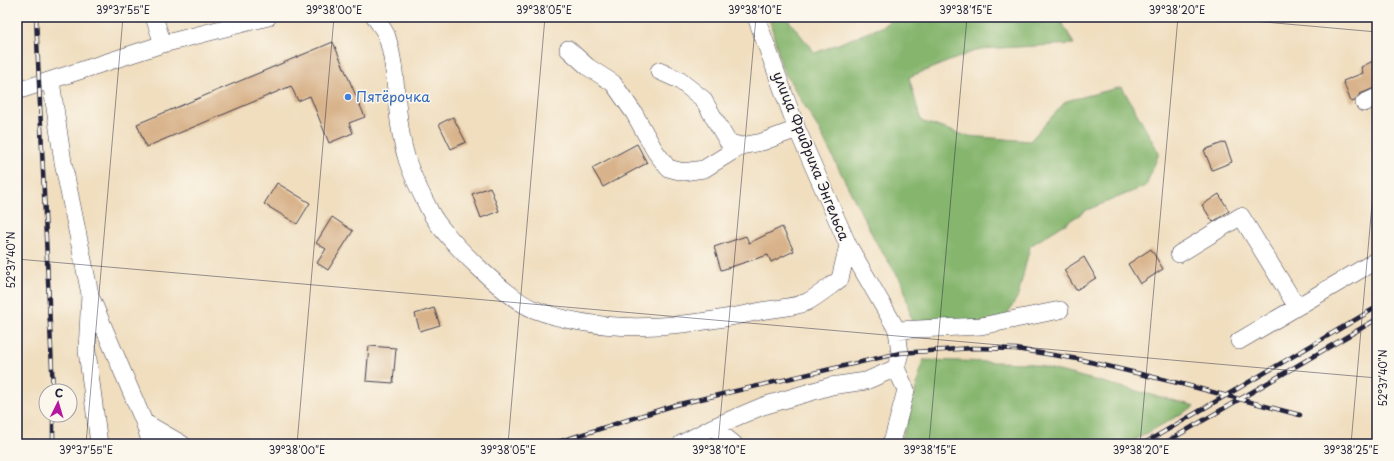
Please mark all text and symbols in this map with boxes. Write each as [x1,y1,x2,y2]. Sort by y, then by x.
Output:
text: 39°37'55"E [96,2,150,17]
text: 39°38'00"E [306,2,362,17]
text: 39°38'05"E [516,2,572,17]
text: 39°38'10"E [728,2,782,17]
text: 39°38'15"E [939,2,993,17]
text: 39°38'20"E [1149,2,1205,17]
street label: улица Фридриха Энгельса [768,68,855,244]
place label: Пятёрочка [356,86,430,107]
marker: Пятёрочка [343,92,353,102]
text: 52°37'40"N [3,231,18,289]
text: 52°37'40"N [1375,349,1390,407]
north arrow [38,383,78,423]
text: С [54,384,64,401]
text: 39°37'55"E [59,442,113,457]
text: 39°38'00"E [269,442,325,457]
text: 39°38'05"E [480,442,536,457]
text: 39°38'10"E [692,442,746,457]
text: 39°38'15"E [903,442,957,457]
text: 39°38'20"E [1113,442,1169,457]
text: 39°38'25"E [1323,442,1379,457]

